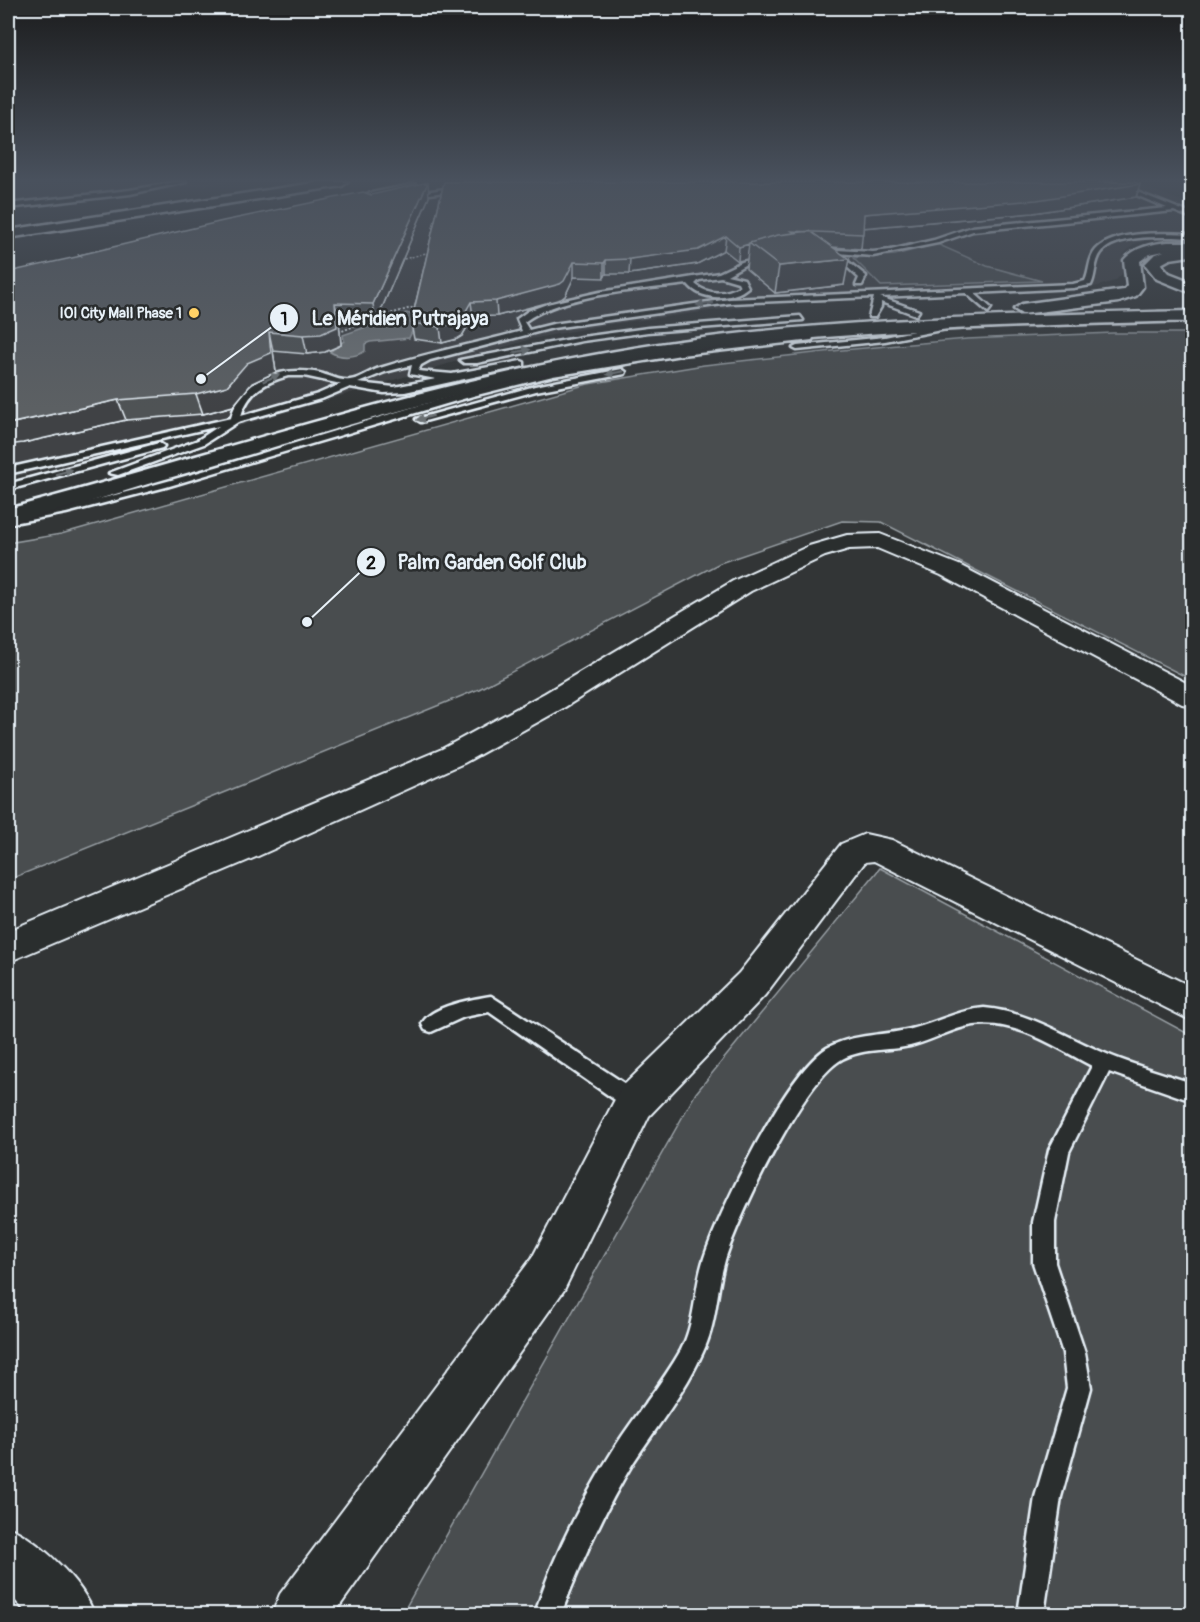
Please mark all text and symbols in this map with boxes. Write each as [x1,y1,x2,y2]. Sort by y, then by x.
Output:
callout: Le Méridien Putrajaya [269,299,500,337]
one-way arrow [695,300,714,309]
place label: IOI City Mall Phase 1 [59,304,182,323]
marker: IOI City Mall Phase 1 [187,306,201,320]
text: Le Méridien Putrajaya [311,306,489,331]
text: 1 [280,308,288,331]
one-way arrow [513,346,532,355]
one-way arrow [605,369,624,378]
one-way arrow [262,373,280,383]
one-way arrow [416,414,434,423]
one-way arrow [55,466,73,476]
callout: Palm Garden Golf Club [356,543,599,581]
text: Palm Garden Golf Club [397,550,587,575]
text: 2 [366,552,376,575]

